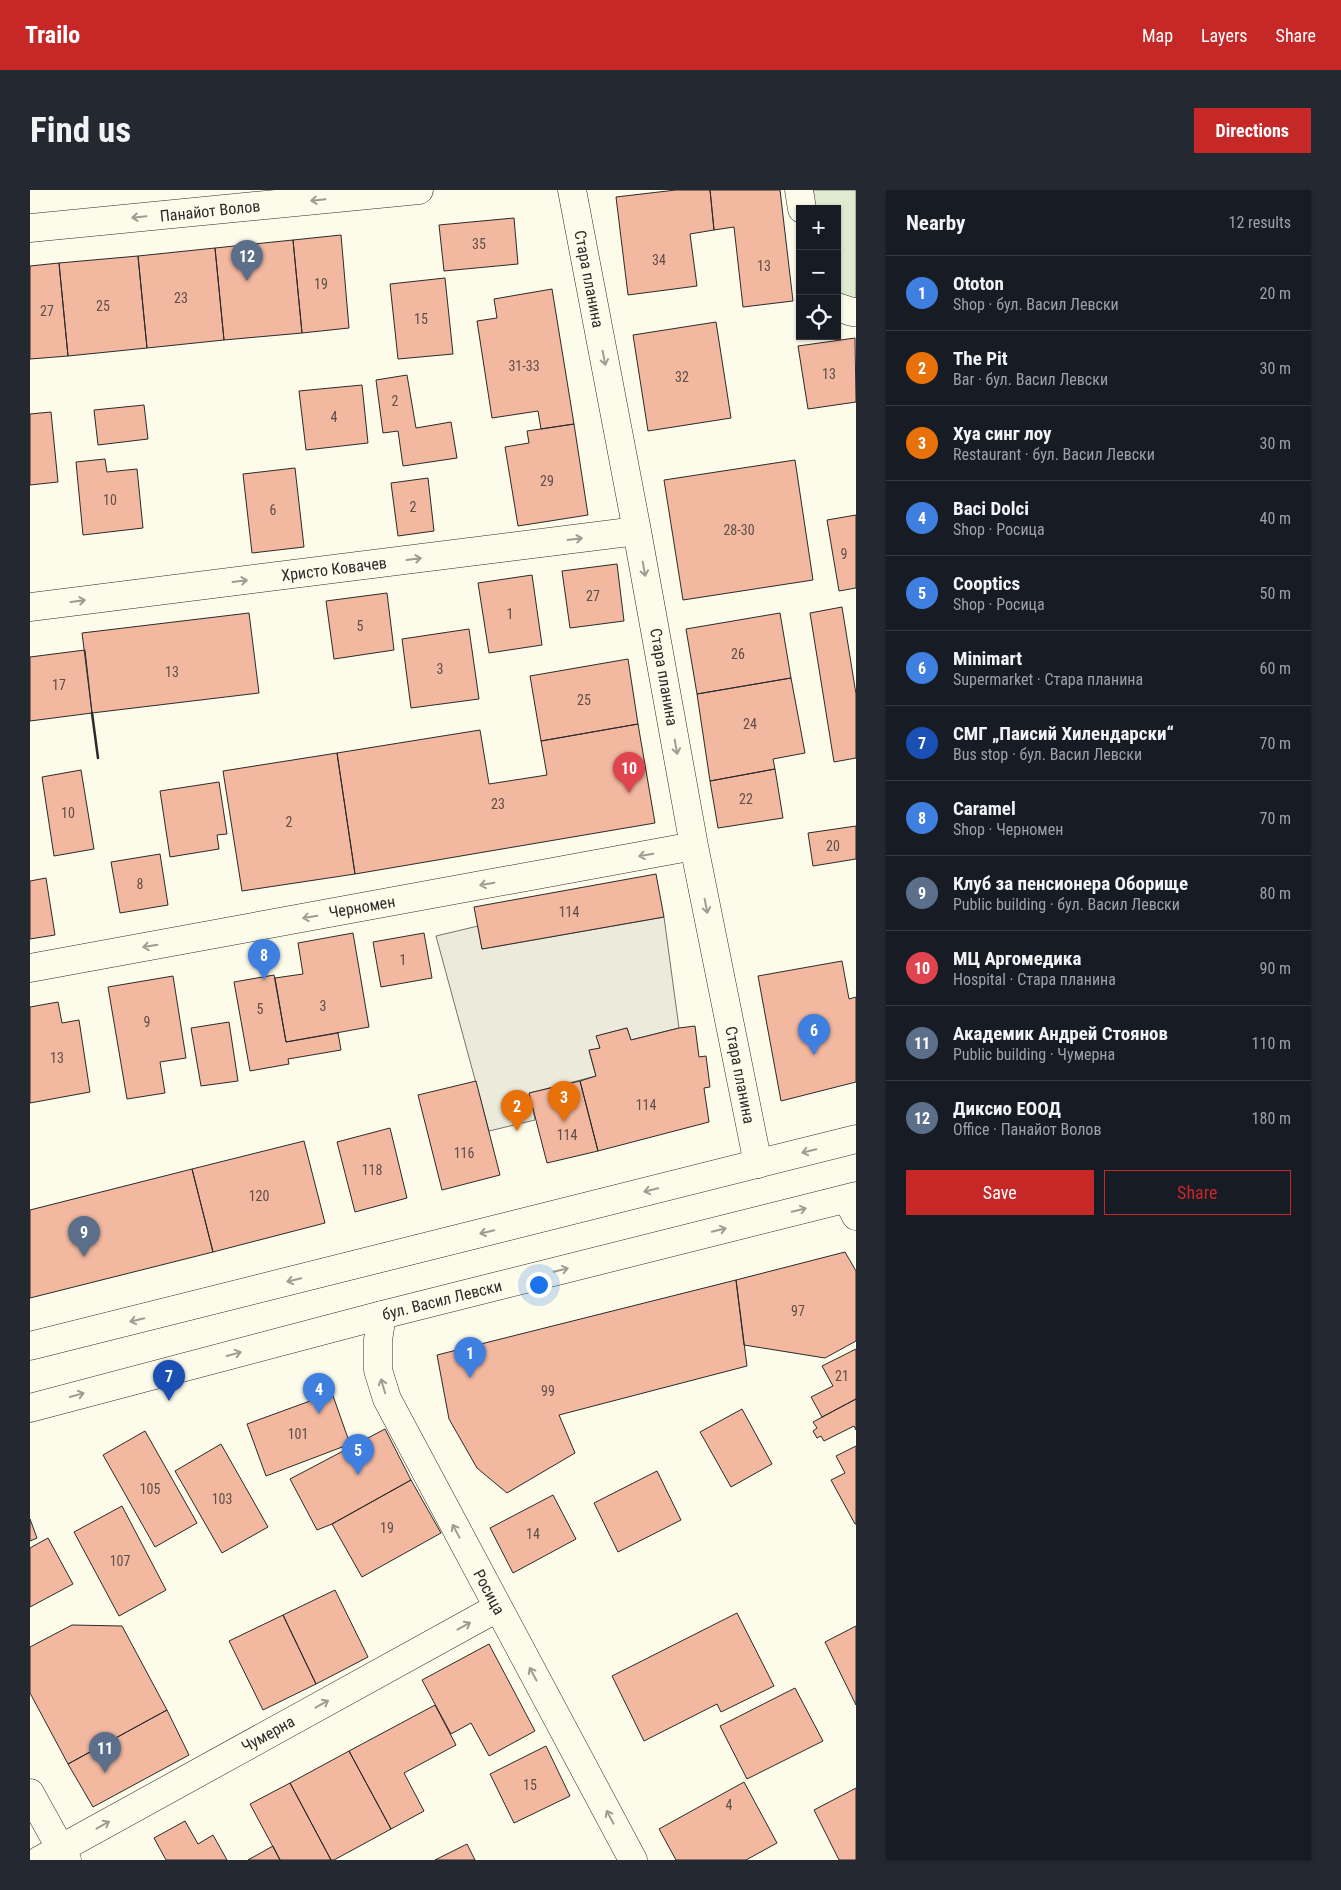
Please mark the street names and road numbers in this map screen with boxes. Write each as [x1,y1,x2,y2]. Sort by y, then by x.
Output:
street label: Панайот Волов [159,196,261,226]
street label: Стара планина [570,229,608,329]
street label: Христо Ковачев [280,553,388,585]
street label: Стара планина [646,627,682,727]
street label: Черномен [327,892,397,922]
street label: Стара планина [721,1025,759,1125]
street label: бул. Васил Левски [380,1276,504,1324]
street label: Росица [469,1566,509,1618]
street label: Чумерна [238,1712,298,1756]

